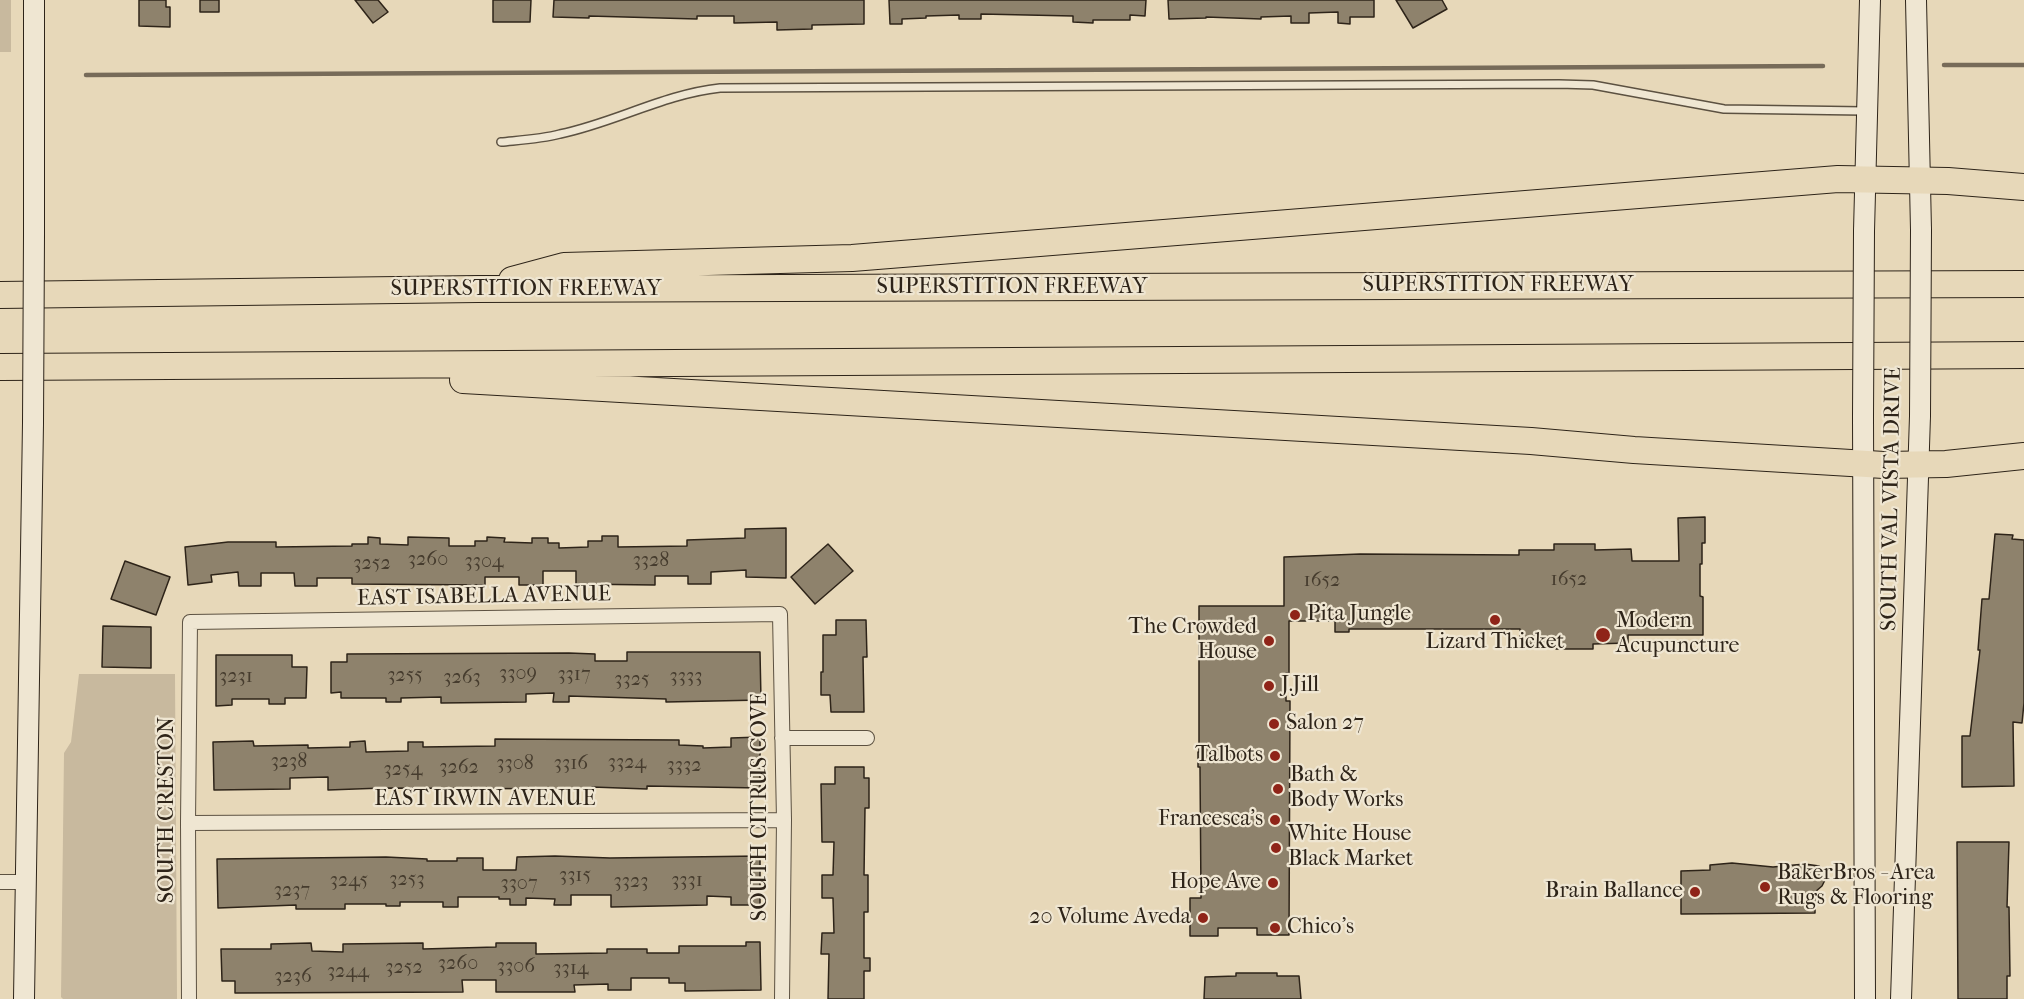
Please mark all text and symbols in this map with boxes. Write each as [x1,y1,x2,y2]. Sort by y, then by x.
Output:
street label: SUPERSTITION FREEWAY [1363,273,1633,299]
street label: SUPERSTITION FREEWAY [877,275,1147,301]
street label: SUPERSTITION FREEWAY [391,277,661,303]
street label: SOUTH VAL VISTA DRIVE [1876,367,1908,631]
house number: 3260 [408,548,448,572]
house number: 3328 [633,549,669,573]
house number: 3304 [464,550,504,574]
house number: 3252 [353,552,391,576]
house number: 1652 [1551,568,1587,592]
house number: 1652 [1304,569,1340,593]
street label: EAST ISABELLA AVENUE [357,582,611,612]
place label: Pita Jungle [1307,602,1411,628]
marker: Pita Jungle [1288,608,1302,622]
place label: Modern Acupuncture [1616,609,1739,660]
marker: Lizard Thicket [1488,613,1502,627]
place label: The Crowded House [1129,615,1257,666]
marker: Modern Acupuncture [1594,626,1612,644]
place label: Lizard Thicket [1426,630,1564,656]
marker: The Crowded House [1262,634,1276,648]
house number: 3309 [499,662,537,686]
house number: 3317 [557,663,591,687]
house number: 3255 [387,664,423,688]
house number: 3231 [219,665,253,689]
house number: 3333 [670,665,702,689]
house number: 3263 [443,666,481,690]
house number: 3325 [614,668,650,692]
place label: J.Jill [1281,673,1319,699]
marker: J.Jill [1262,679,1276,693]
street label: SOUTH CITRUS COVE [748,693,774,921]
place label: Salon 27 [1286,711,1364,737]
street label: SOUTH CRESTON [155,717,181,903]
marker: Salon 27 [1267,717,1281,731]
place label: Talbots [1195,743,1263,769]
marker: Talbots [1268,749,1282,763]
house number: 3238 [271,750,307,774]
house number: 3324 [608,751,646,775]
house number: 3308 [496,752,534,776]
house number: 3316 [554,752,588,776]
house number: 3332 [667,754,701,778]
house number: 3262 [439,756,479,780]
house number: 3254 [384,758,422,782]
place label: Bath & Body Works [1290,763,1403,814]
marker: Bath & Body Works [1271,782,1285,796]
street label: EAST IRWIN AVENUE [374,787,596,813]
place label: Francesca's [1158,807,1263,833]
marker: Francesca's [1268,813,1282,827]
place label: White House Black Market [1288,822,1413,873]
marker: White House Black Market [1269,841,1283,855]
place label: BakerBros - Area Rugs & Flooring [1777,861,1935,912]
house number: 3315 [559,864,591,888]
house number: 3253 [389,868,425,892]
house number: 3245 [330,869,368,893]
house number: 3331 [671,869,703,893]
house number: 3323 [614,870,648,894]
place label: Hope Ave [1170,870,1261,896]
house number: 3307 [500,872,538,896]
marker: Hope Ave [1266,876,1280,890]
house number: 3237 [274,879,310,903]
place label: Brain Ballance [1545,879,1683,905]
marker: BakerBros - Area Rugs & Flooring [1758,880,1772,894]
marker: Brain Ballance [1688,885,1702,899]
place label: 20 Volume Aveda [1029,905,1191,931]
marker: 20 Volume Aveda [1196,911,1210,925]
place label: Chico's [1287,915,1354,941]
marker: Chico's [1268,921,1282,935]
house number: 3260 [438,952,478,976]
house number: 3306 [497,955,535,979]
house number: 3252 [385,956,423,980]
house number: 3314 [553,957,589,981]
house number: 3244 [327,960,369,984]
house number: 3236 [274,965,312,989]

